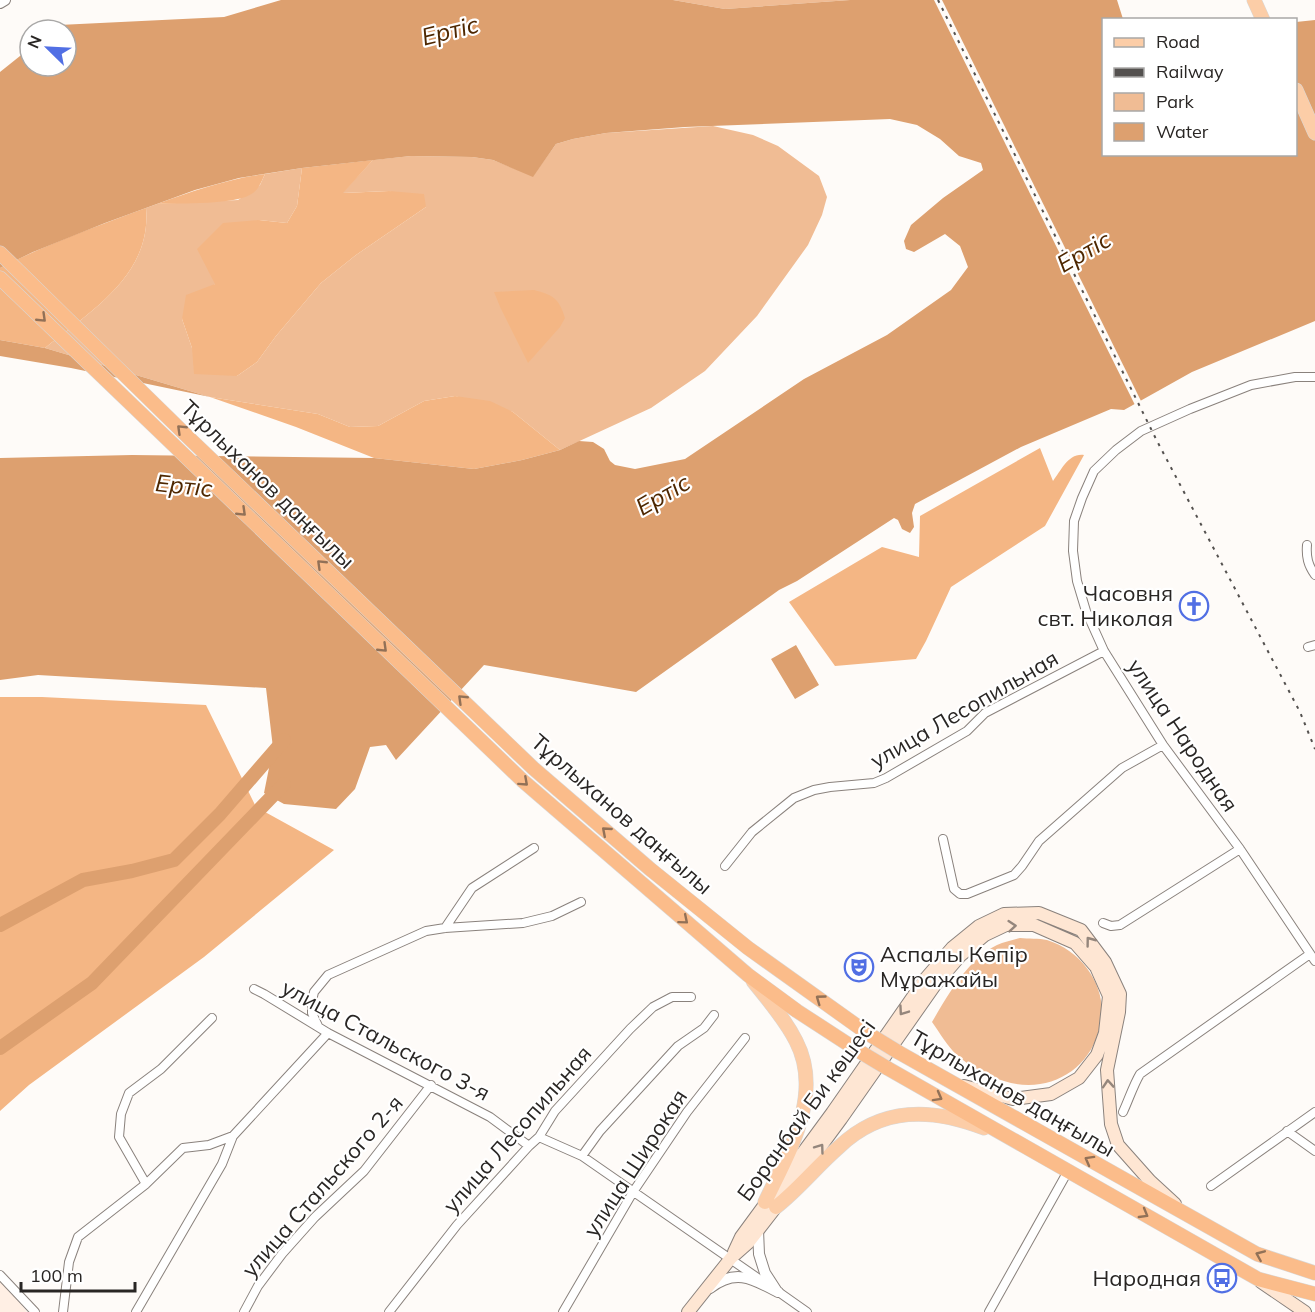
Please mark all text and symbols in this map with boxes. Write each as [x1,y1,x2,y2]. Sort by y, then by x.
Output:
water label: Ертіс [418,8,481,52]
north arrow [18,18,78,78]
legend [1102,18,1297,156]
text: Road [1156,30,1200,53]
text: N [23,32,46,51]
text: Railway [1156,60,1224,83]
text: Park [1156,90,1195,113]
text: Water [1156,120,1209,143]
water label: Ертіс [1051,224,1116,279]
one-way arrow [34,311,45,322]
street label: Тұрлыханов даңғылы [175,394,361,574]
one-way arrow [177,426,188,437]
water label: Ертіс [154,467,214,503]
water label: Ертіс [630,467,695,522]
one-way arrow [235,505,246,516]
one-way arrow [318,561,329,572]
place label: Часовня свт. Николая [1037,579,1173,632]
church icon: Часовня свт. Николая [1178,590,1210,622]
one-way arrow [375,640,386,651]
street label: улица Лесопильная [865,644,1063,774]
street label: улица Народная [1122,653,1244,817]
one-way arrow [459,695,469,706]
street label: Тұрлыханов даңғылы [526,728,718,900]
one-way arrow [517,775,528,786]
one-way arrow [602,827,613,838]
one-way arrow [677,913,688,924]
one-way arrow [1008,920,1017,933]
one-way arrow [1086,937,1097,948]
place label: Аспалы Көпір Мұражайы [880,940,1028,993]
theatre icon: Аспалы Көпір Мұражайы [843,951,875,983]
street label: улица Стальского 3-я [277,973,495,1107]
one-way arrow [815,995,826,1006]
one-way arrow [899,1005,910,1016]
street label: Боранбай Би көшесі [731,1014,881,1206]
street label: Тұрлыханов даңғылы [906,1023,1120,1163]
street label: улица Лесопильная [437,1040,597,1218]
one-way arrow [1102,1080,1115,1089]
street label: улица Широкая [577,1084,693,1242]
street label: улица Стальского 2-я [235,1089,409,1283]
one-way arrow [932,1090,942,1101]
one-way arrow [812,1143,823,1154]
one-way arrow [1085,1156,1095,1167]
one-way arrow [1138,1207,1148,1219]
one-way arrow [1255,1250,1266,1262]
scale bar [21,1255,135,1293]
bus stop icon: Народная [1206,1262,1238,1294]
text: 100 m [30,1264,83,1287]
place label: Народная [1092,1264,1201,1292]

